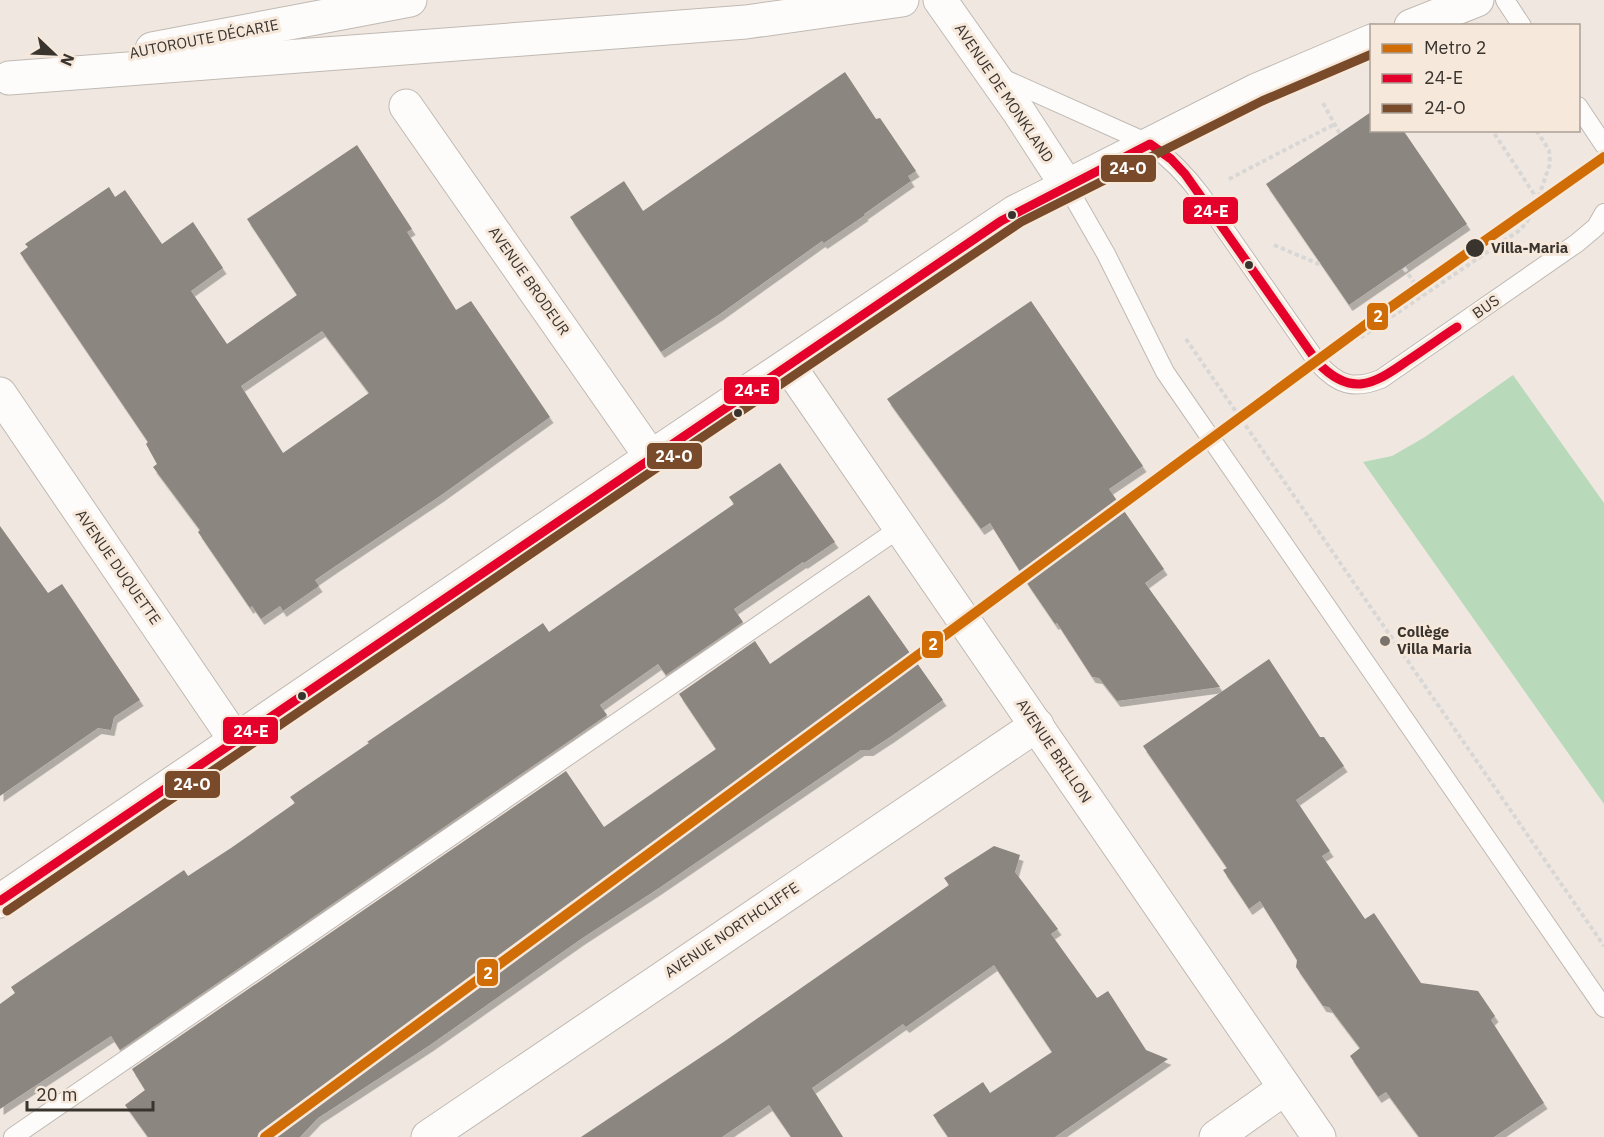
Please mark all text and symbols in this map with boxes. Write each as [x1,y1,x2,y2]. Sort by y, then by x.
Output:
street label: AUTOROUTE DÉCARIE [128,15,280,62]
street label: AVENUE DE MONKLAND [951,20,1058,166]
north arrow [24,24,84,84]
legend [1370,24,1580,132]
text: Metro 2 [1424,36,1486,59]
text: N [56,51,79,69]
text: 24-E [1424,66,1463,89]
text: 24-O [1424,96,1466,119]
line badge: 24-O [1100,154,1157,183]
text: 24-O [1109,158,1147,178]
line badge: 24-E [1182,196,1239,225]
text: 24-E [1193,201,1229,221]
unlabelled marker [1006,209,1018,221]
street label: AVENUE BRODEUR [485,223,574,339]
marker: Villa-Maria [1464,237,1486,259]
place label: Villa-Maria [1491,238,1569,257]
unlabelled marker [1243,259,1255,271]
street label: BUS [1469,291,1503,323]
line badge: 2 [1366,302,1389,331]
text: 2 [1373,306,1383,326]
line badge: 24-E [723,376,780,405]
text: 24-E [734,380,770,400]
unlabelled marker [732,407,744,419]
line badge: 24-O [646,442,703,470]
text: 24-O [655,446,693,466]
street label: AVENUE DUQUETTE [72,506,165,628]
place label: Collège Villa Maria [1397,622,1472,658]
line badge: 2 [921,630,944,659]
text: 2 [928,634,938,654]
marker: Collège Villa Maria [1378,634,1392,648]
unlabelled marker [296,690,308,702]
street label: AVENUE BRILLON [1013,695,1096,806]
line badge: 24-E [222,716,279,745]
text: 24-E [233,721,269,741]
line badge: 24-O [164,770,221,799]
text: 24-O [173,774,211,794]
street label: AVENUE NORTHCLIFFE [661,878,803,982]
line badge: 2 [476,958,499,987]
text: 2 [483,963,493,983]
scale bar [27,1074,153,1112]
text: 20 m [36,1083,78,1106]

